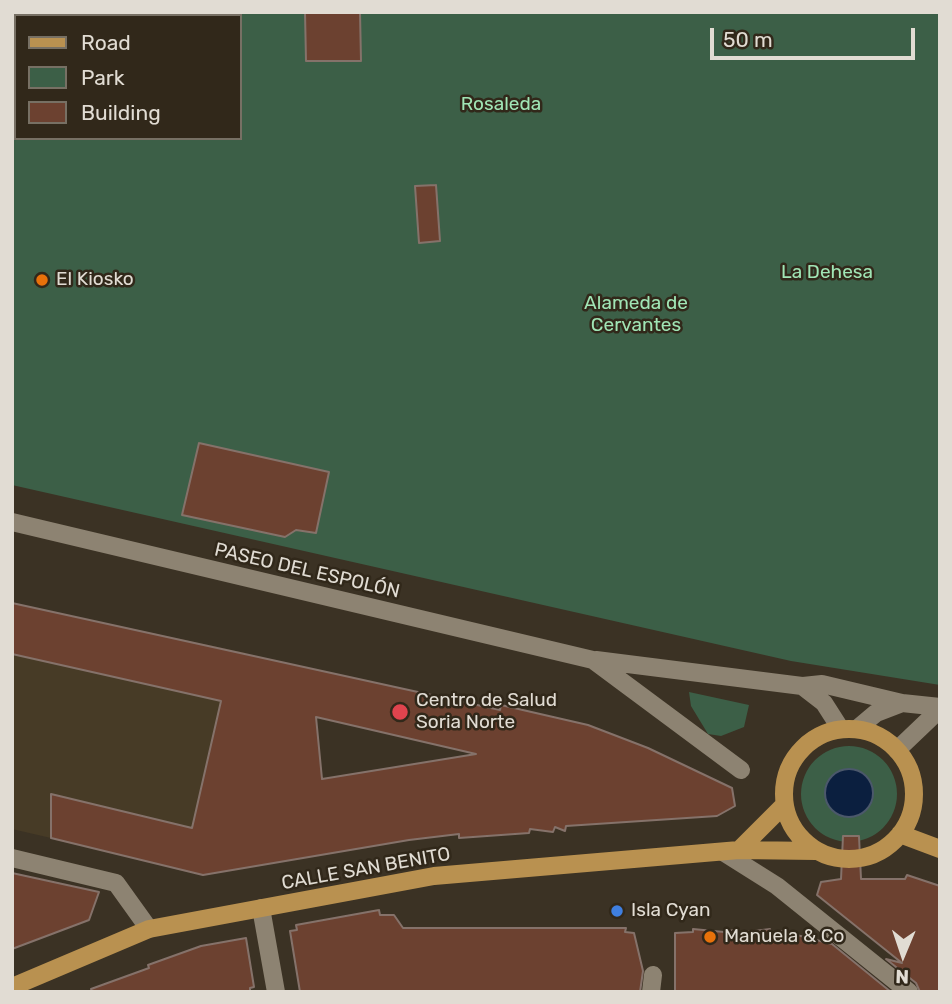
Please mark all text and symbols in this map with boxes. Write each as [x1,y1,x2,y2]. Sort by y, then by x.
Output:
legend [14,14,242,140]
scale bar [714,14,919,58]
text: 50 m [723,27,773,52]
text: Road [81,30,131,55]
text: Park [81,65,125,90]
park label: Rosaleda [461,94,541,116]
text: Building [81,100,161,125]
park label: La Dehesa [781,262,873,284]
place label: El Kiosko [56,269,134,291]
marker: El Kiosko [34,272,50,288]
park label: Alameda de Cervantes [584,293,688,337]
street label: PASEO DEL ESPOLÓN [212,539,402,603]
place label: Centro de Salud Soria Norte [416,690,557,734]
marker: Centro de Salud Soria Norte [390,702,410,722]
street label: CALLE SAN BENITO [280,843,452,895]
place label: Isla Cyan [631,900,710,922]
marker: Isla Cyan [609,903,625,919]
north arrow [868,920,938,990]
place label: Manuela & Co [724,926,844,948]
marker: Manuela & Co [702,929,718,945]
text: N [895,965,909,988]

